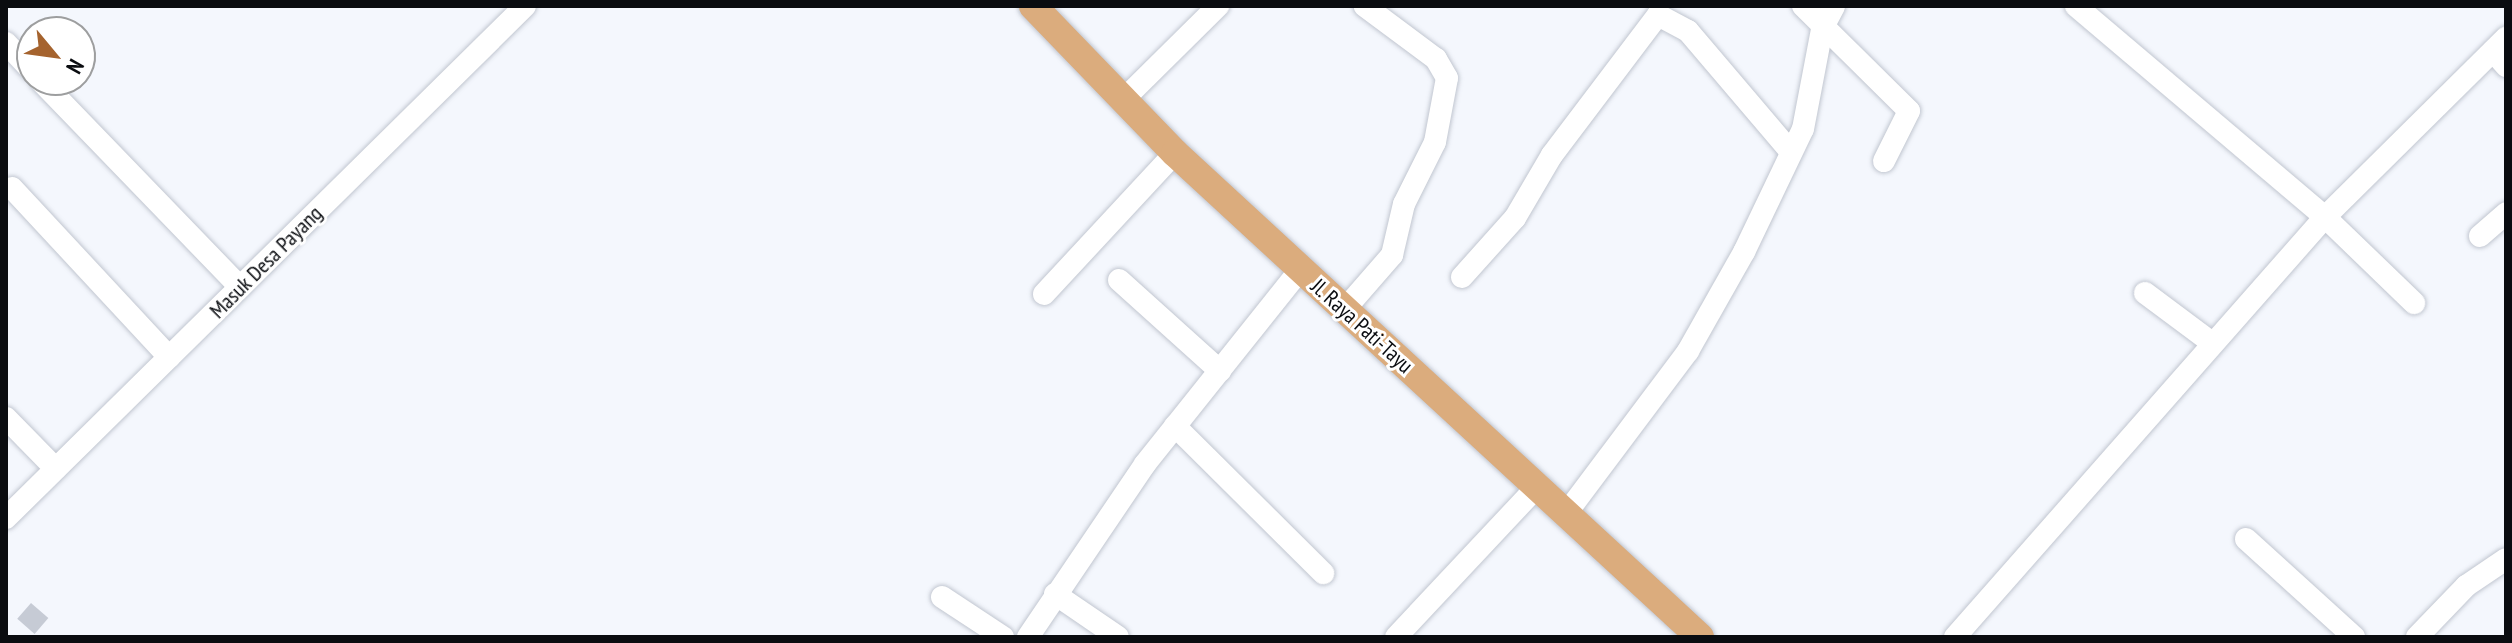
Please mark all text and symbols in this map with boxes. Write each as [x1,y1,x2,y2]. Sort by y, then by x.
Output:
north arrow [16,16,96,96]
text: N [60,55,90,79]
street label: Masuk Desa Payang [204,200,328,324]
street label: Jl. Raya Pati-Tayu [1305,273,1419,379]

